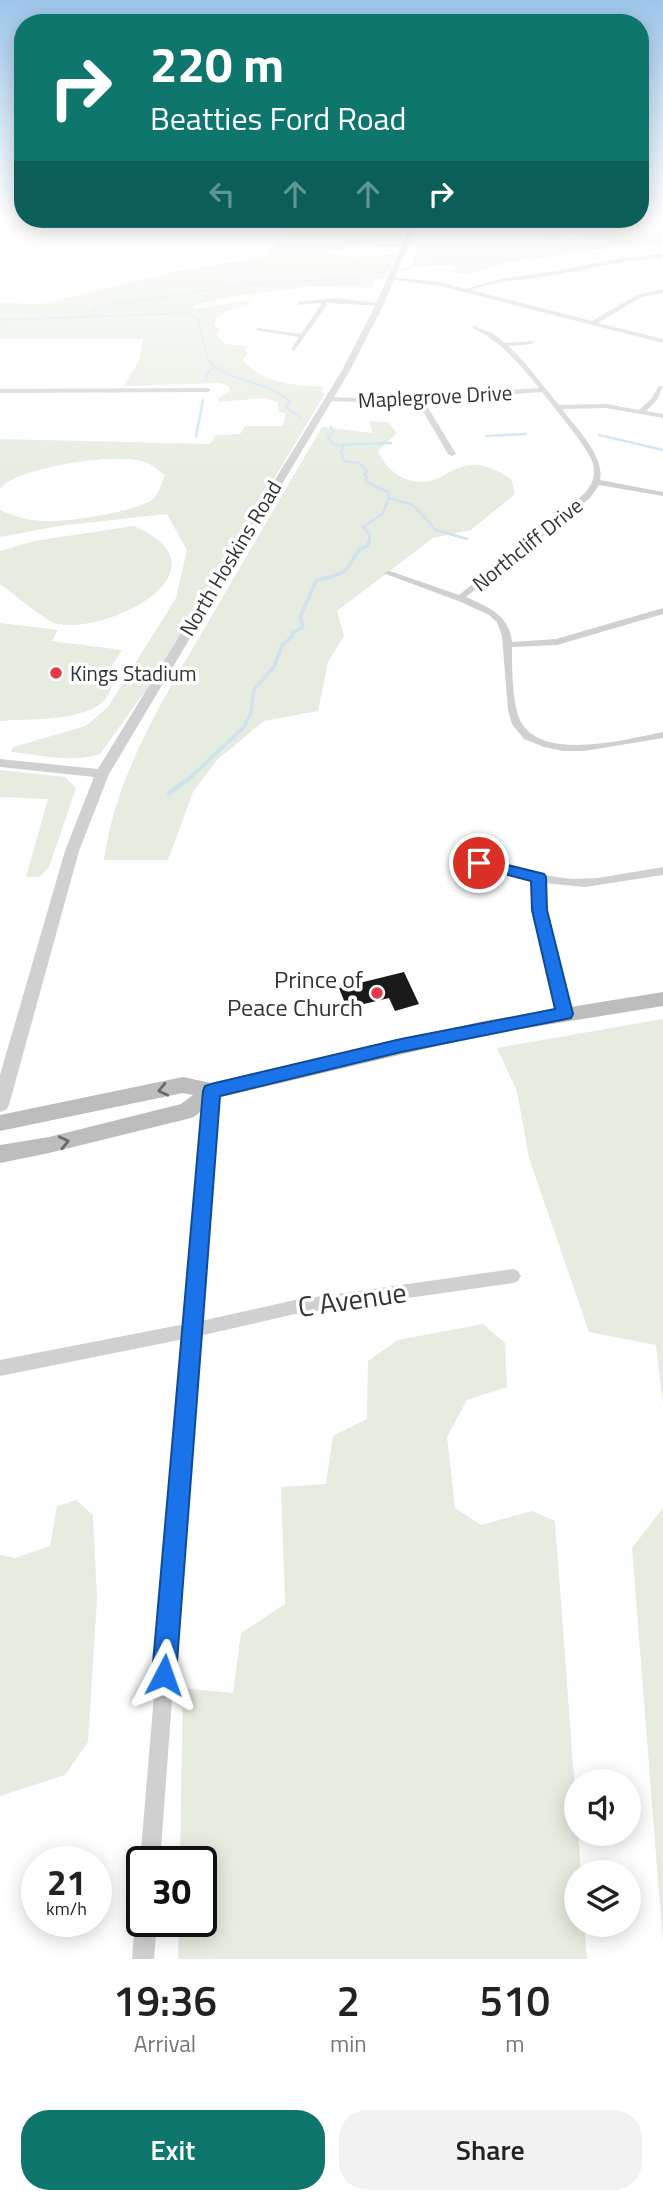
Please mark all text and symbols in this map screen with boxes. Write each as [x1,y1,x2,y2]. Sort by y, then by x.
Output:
text: 220 m [150,26,284,101]
icon: right [35,42,126,133]
text: Beatties Ford Road [150,94,407,142]
icon: left [203,175,241,213]
icon: ahead [276,175,314,213]
icon: ahead [349,175,387,213]
icon: right [422,175,460,213]
street label: Maplegrove Drive [357,376,513,416]
street label: North Hoskins Road [171,474,289,642]
street label: Northcliff Drive [465,489,589,599]
place label: Kings Stadium [70,657,197,689]
marker: Kings Stadium [48,665,64,681]
pin [449,833,509,893]
icon: arrive [460,844,498,882]
place label: Prince of Peace Church [227,961,363,1025]
marker: Prince of Peace Church [369,985,385,1001]
one-way arrow [157,1082,169,1096]
one-way arrow [58,1135,70,1150]
street label: C Avenue [295,1270,409,1328]
position arrow [127,1638,201,1712]
map controls [564,1769,641,1937]
button: sound [564,1769,641,1846]
speed limit sign: 30 [126,1846,217,1937]
text: 21 [47,1855,86,1909]
button: layers [564,1860,641,1937]
text: km/h [46,1895,87,1922]
text: 19:36 [113,1968,217,2032]
text: 2 [337,1968,360,2032]
text: 510 [480,1968,550,2032]
text: Arrival [134,2026,196,2061]
text: min [330,2026,367,2061]
text: m [505,2026,524,2061]
button: Exit [21,2110,325,2190]
button: Share [339,2110,642,2190]

